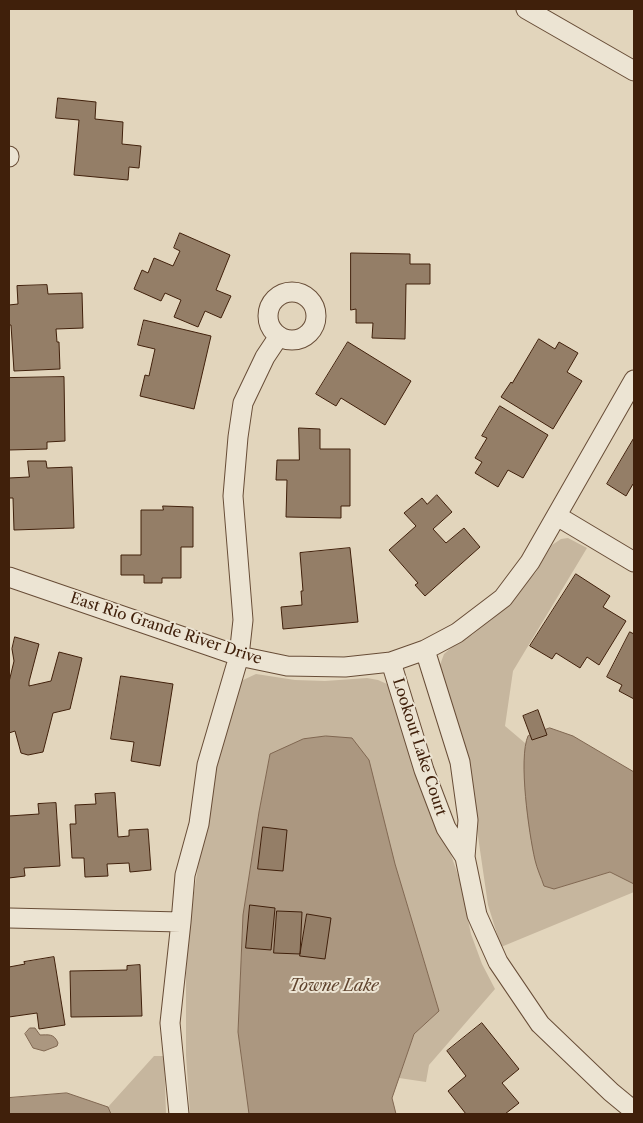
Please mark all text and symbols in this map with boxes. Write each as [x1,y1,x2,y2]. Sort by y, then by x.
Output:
street label: East Rio Grande River Drive [68,589,264,669]
street label: Lookout Lake Court [388,676,450,818]
water label: Towne Lake [289,976,379,996]

